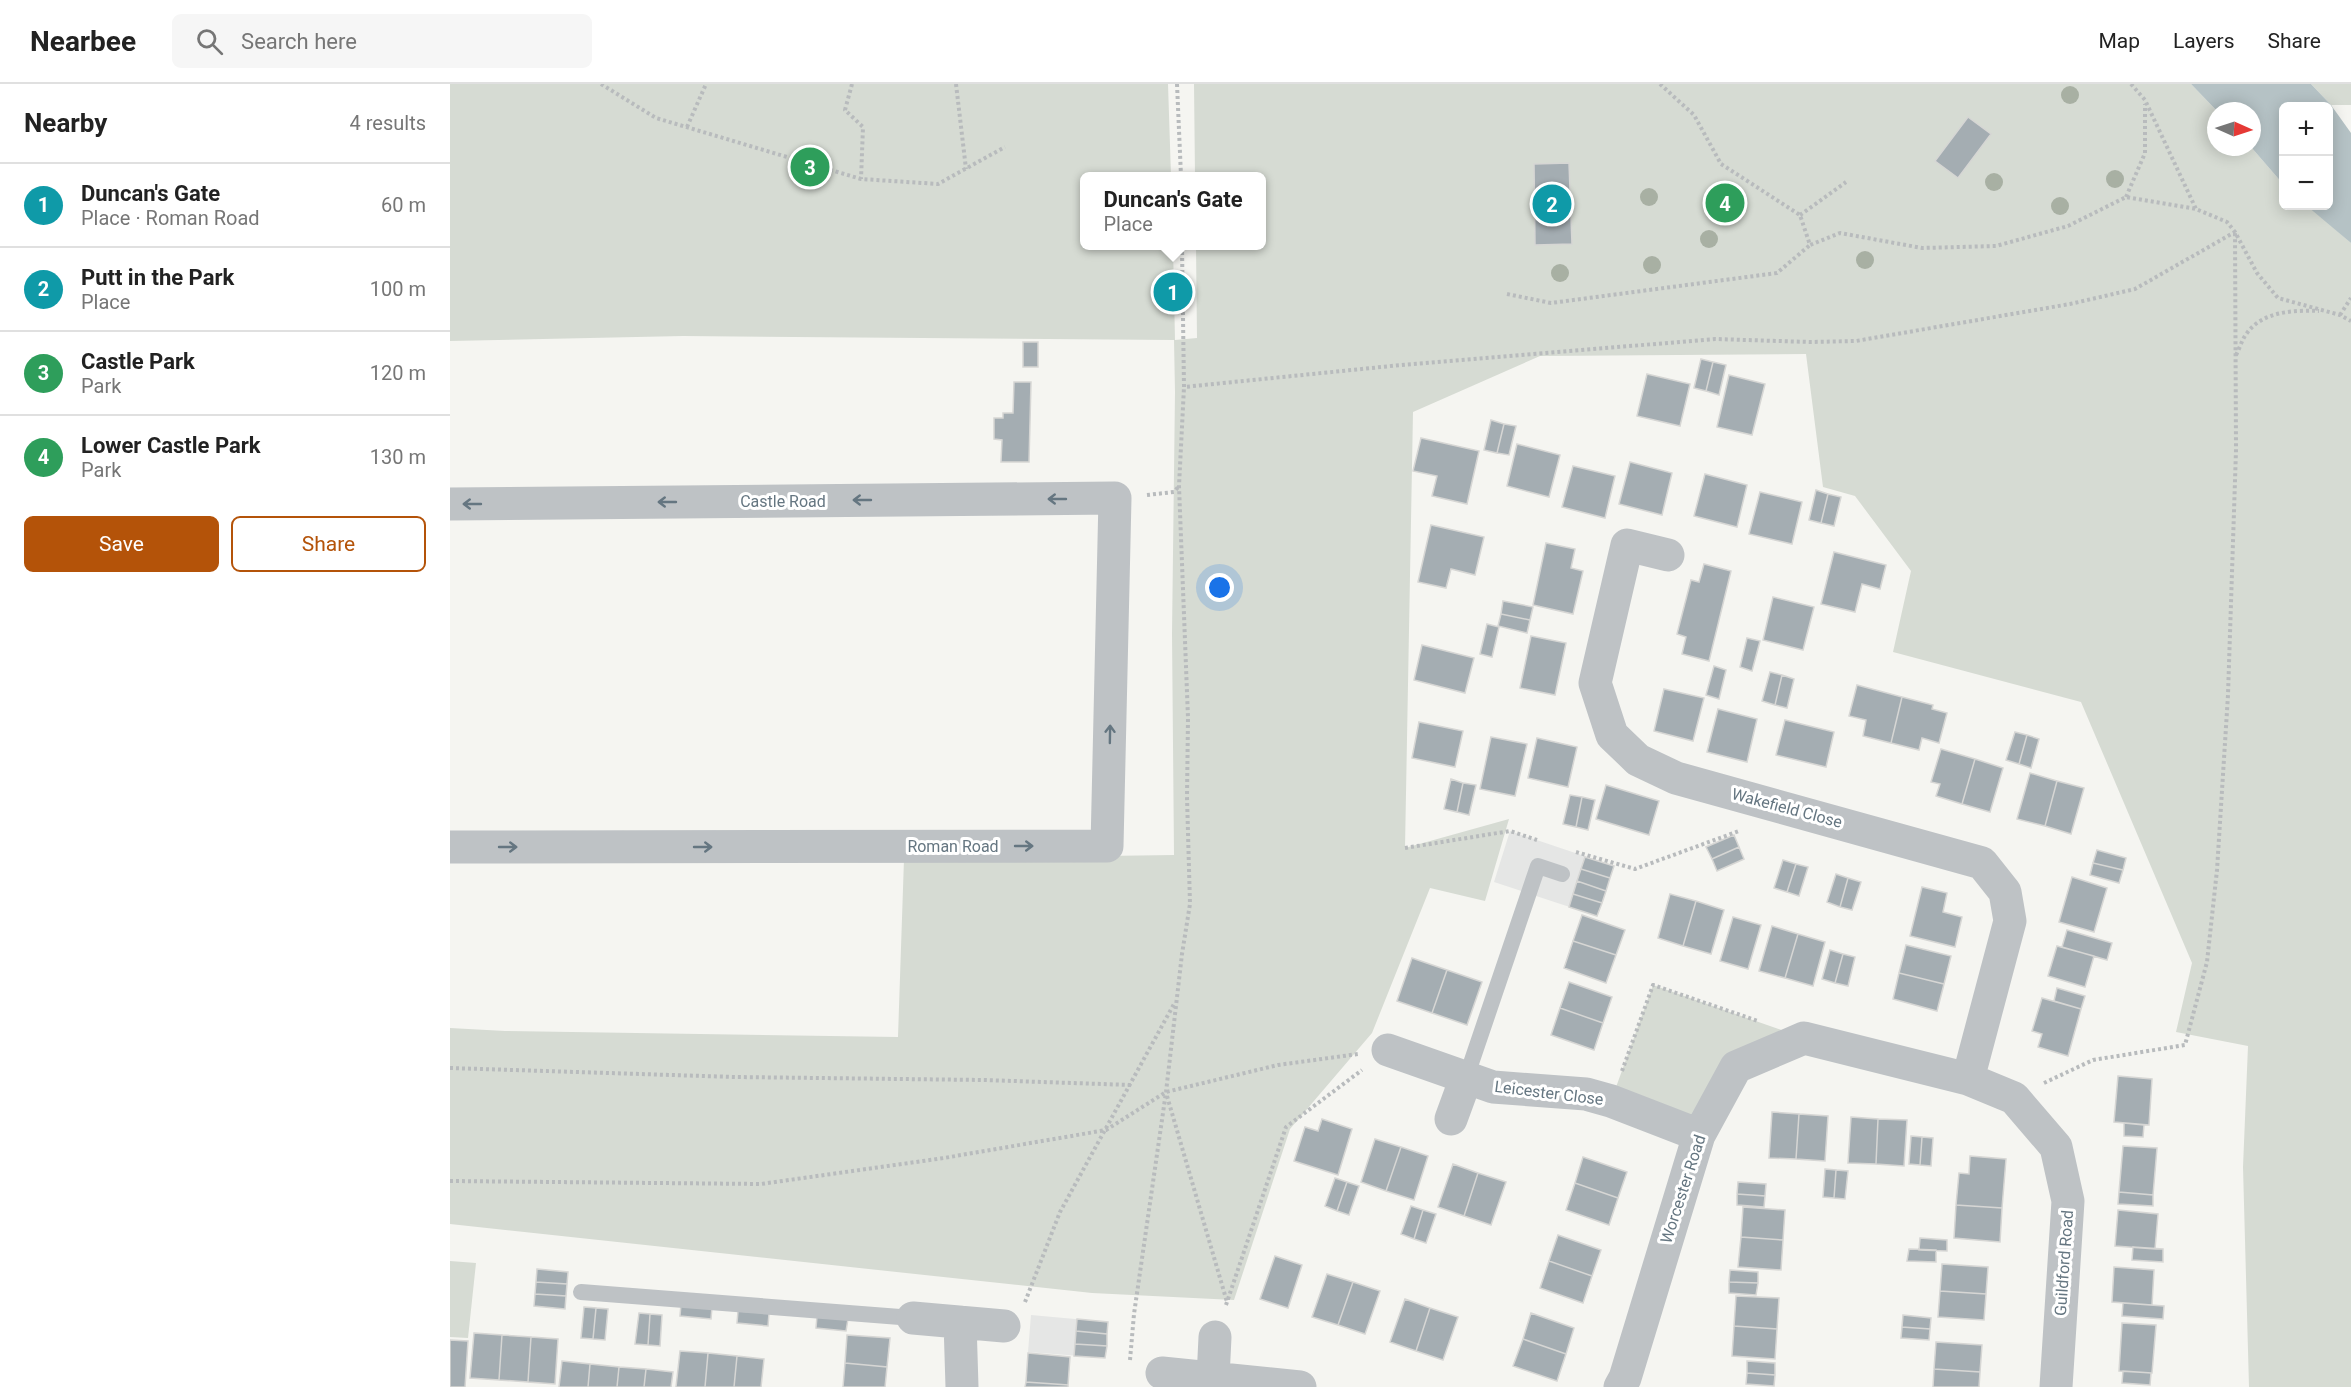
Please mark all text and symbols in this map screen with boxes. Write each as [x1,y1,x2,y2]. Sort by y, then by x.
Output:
search box [172,14,592,68]
text: Nearbee [30,25,136,58]
icon: search [193,25,226,58]
text: Search here [241,29,357,54]
text: Map [2098,29,2140,53]
text: Layers [2173,29,2234,53]
text: Share [2267,29,2321,53]
north arrow [2207,102,2261,156]
map controls [2279,102,2333,210]
button: + [2279,102,2333,156]
text: Nearby [24,108,107,138]
text: 4 results [350,111,426,135]
pin: 3 [790,144,830,190]
button: − [2279,156,2333,210]
popup [1080,172,1266,250]
pin: 4 [1706,180,1744,226]
text: Duncan's Gate [81,181,220,206]
pin: 2 [1532,182,1572,226]
text: Duncan's Gate [1103,187,1243,212]
text: 1 [38,193,49,217]
text: 60 m [381,193,426,217]
text: Place · Roman Road [81,206,260,230]
text: Place [1103,212,1153,236]
text: Putt in the Park [81,265,234,290]
pin: 1 [1154,270,1192,314]
text: 2 [38,277,49,301]
text: 100 m [370,277,426,301]
text: Place [81,290,130,314]
text: Castle Park [81,349,195,374]
text: 3 [38,361,49,385]
text: 120 m [370,361,426,385]
text: Park [81,374,121,398]
text: Lower Castle Park [81,433,261,458]
text: 4 [38,445,49,469]
text: 130 m [370,445,426,469]
text: Park [81,458,121,482]
street label: Castle Road [740,492,826,511]
one-way arrow [1047,493,1067,505]
one-way arrow [852,494,872,506]
one-way arrow [657,496,677,508]
one-way arrow [462,498,482,509]
button: Save [24,516,219,572]
button: Share [231,516,426,572]
your location [1205,573,1234,602]
one-way arrow [1104,724,1116,744]
street label: Wakefield Close [1730,784,1844,832]
street label: Roman Road [907,837,999,856]
one-way arrow [1014,840,1034,852]
one-way arrow [498,841,518,853]
one-way arrow [693,841,713,853]
street label: Leicester Close [1494,1077,1604,1109]
street label: Worcester Road [1656,1132,1710,1246]
street label: Guildford Road [2051,1209,2077,1317]

